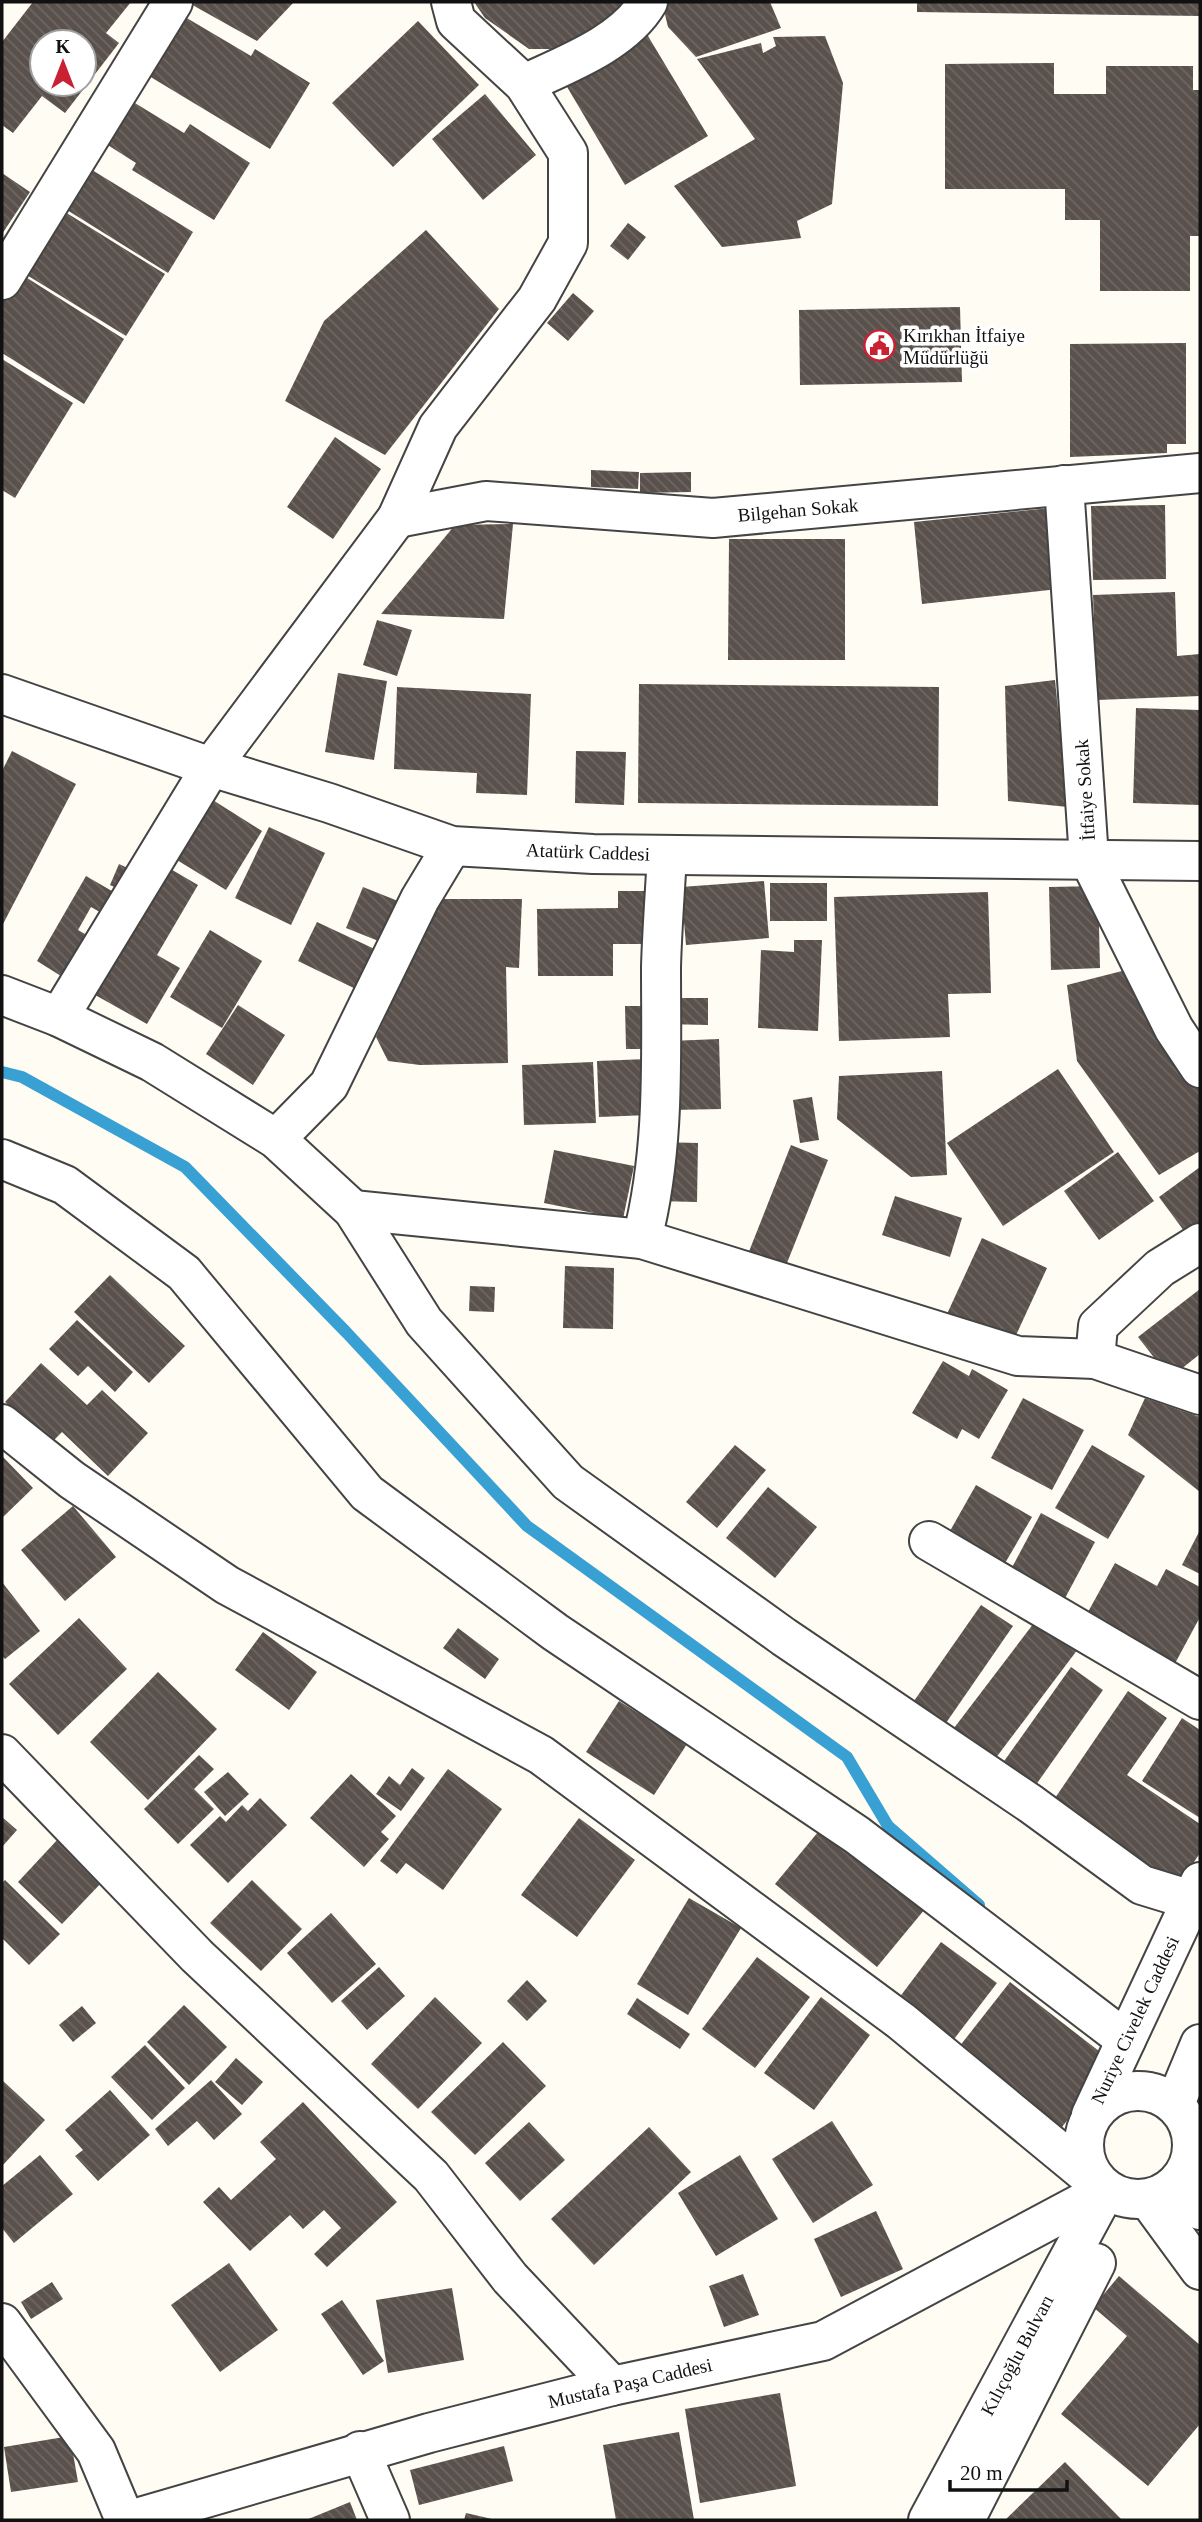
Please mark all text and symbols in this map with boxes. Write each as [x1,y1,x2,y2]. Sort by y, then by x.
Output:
north arrow [28,28,98,98]
text: K [56,36,71,57]
place label: Kırıkhan İtfaiye Müdürlüğü [903,325,1025,368]
public building icon: Kırıkhan İtfaiye Müdürlüğü [863,329,897,363]
street label: Bilgehan Sokak [737,494,860,526]
street label: İtfaiye Sokak [1071,738,1099,842]
street label: Atatürk Caddesi [526,839,650,865]
street label: Nuriye Civelek Caddesi [1087,1933,1183,2107]
street label: Kılıçoğlu Bulvarı [976,2291,1058,2419]
street label: Mustafa Paşa Caddesi [546,2354,714,2412]
scale bar [950,2448,1067,2492]
text: 20 m [960,2461,1003,2485]

